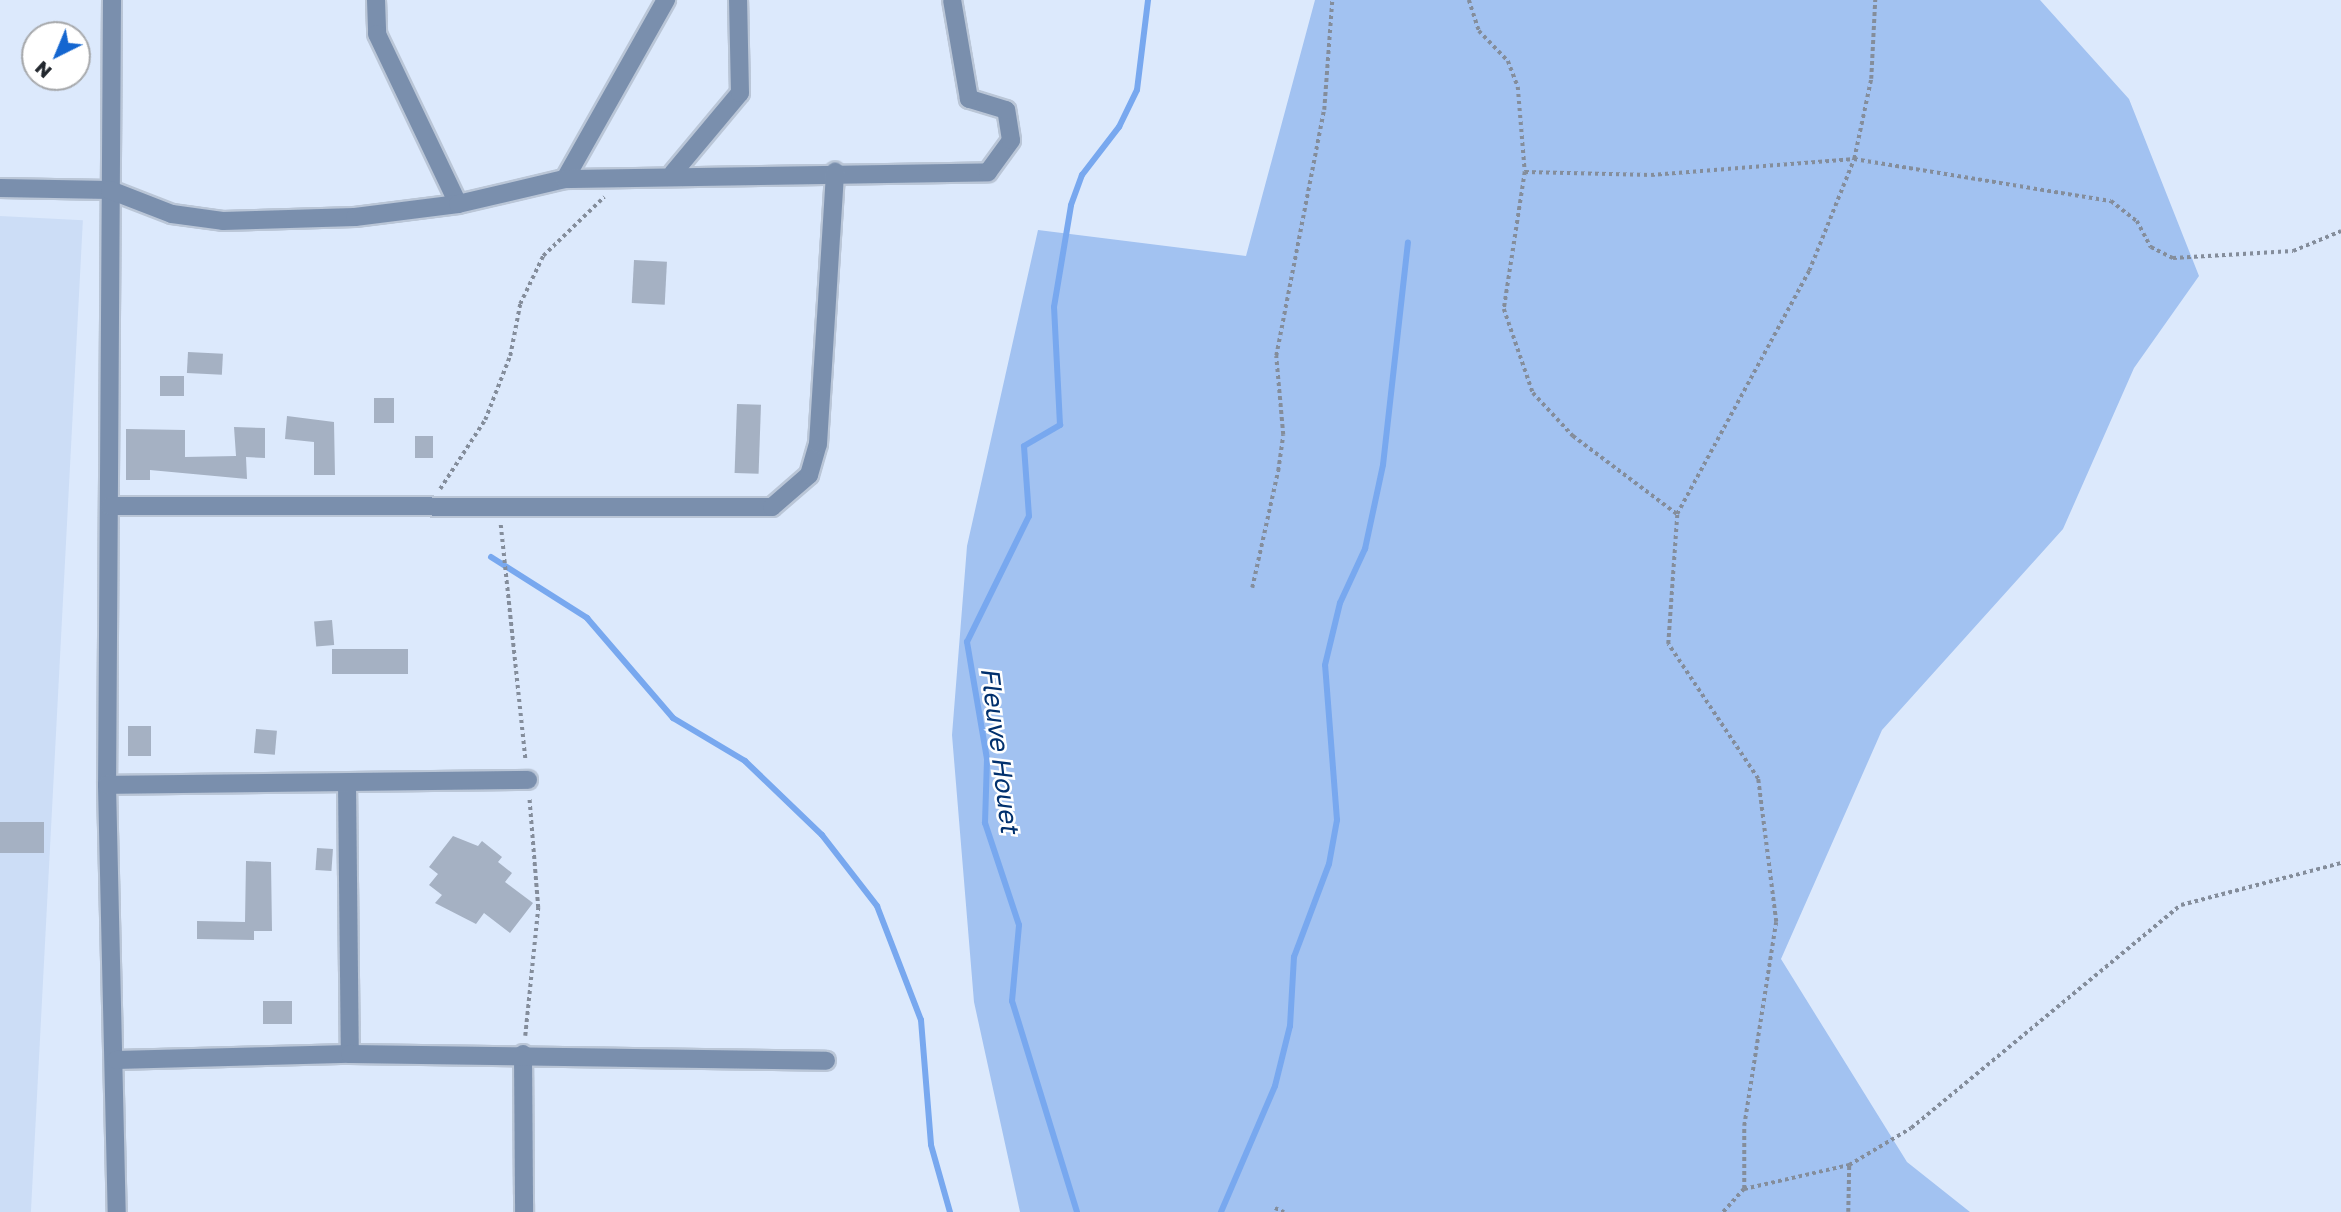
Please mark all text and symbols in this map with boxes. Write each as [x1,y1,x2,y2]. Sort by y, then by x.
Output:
north arrow [21,21,91,91]
text: N [30,57,56,84]
water label: Fleuve Houet [974,665,1026,835]

